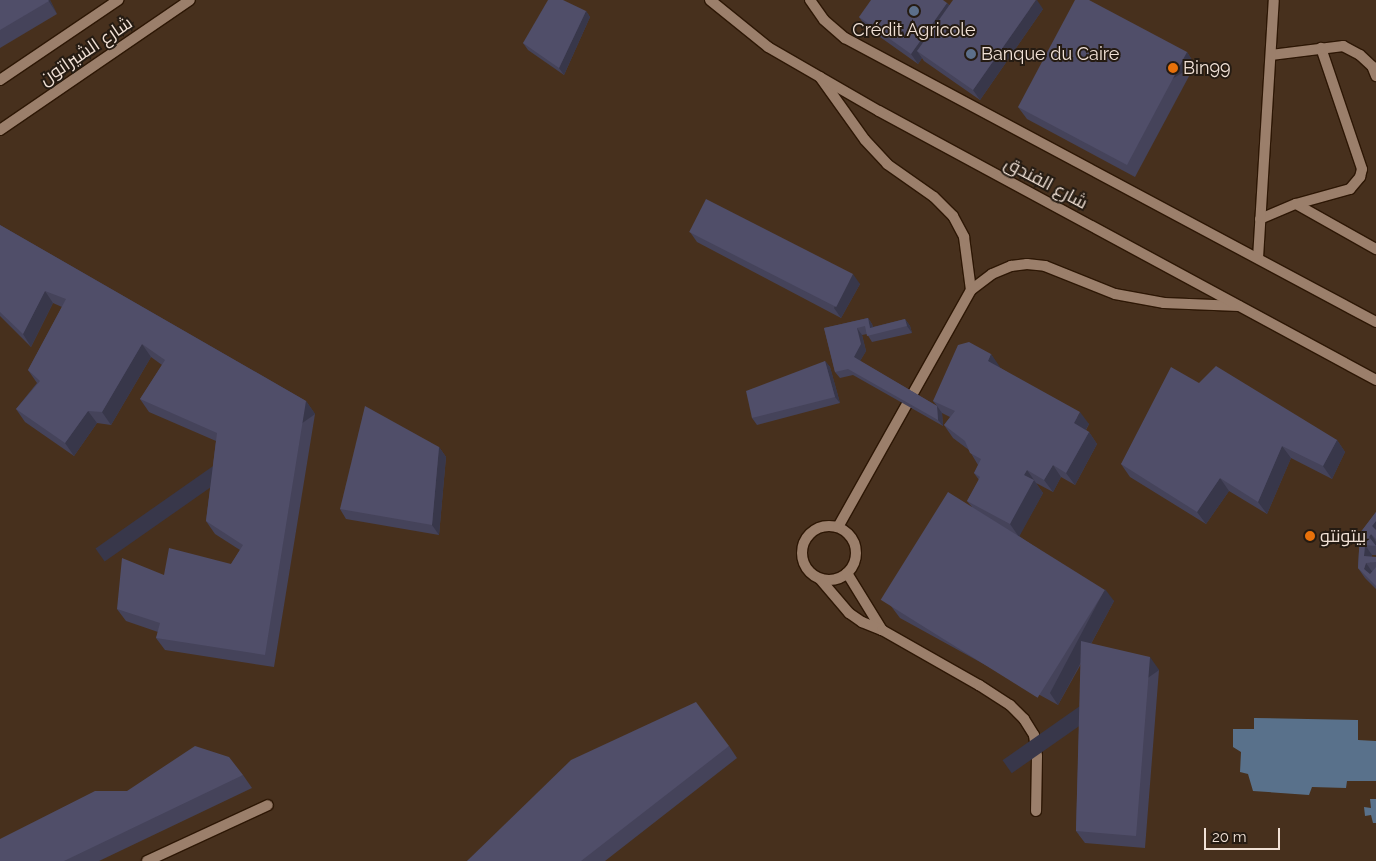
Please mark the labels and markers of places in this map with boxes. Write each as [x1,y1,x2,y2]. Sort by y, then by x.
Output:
marker: Crédit Agricole [908,5,920,17]
place label: Crédit Agricole [852,19,976,41]
place label: Banque du Caire [981,43,1119,65]
marker: Banque du Caire [965,48,977,60]
place label: Bin99 [1183,57,1231,79]
marker: Bin99 [1167,62,1179,74]
place label: بيتونتو [1320,525,1366,547]
marker: بيتونتو [1304,530,1316,542]

